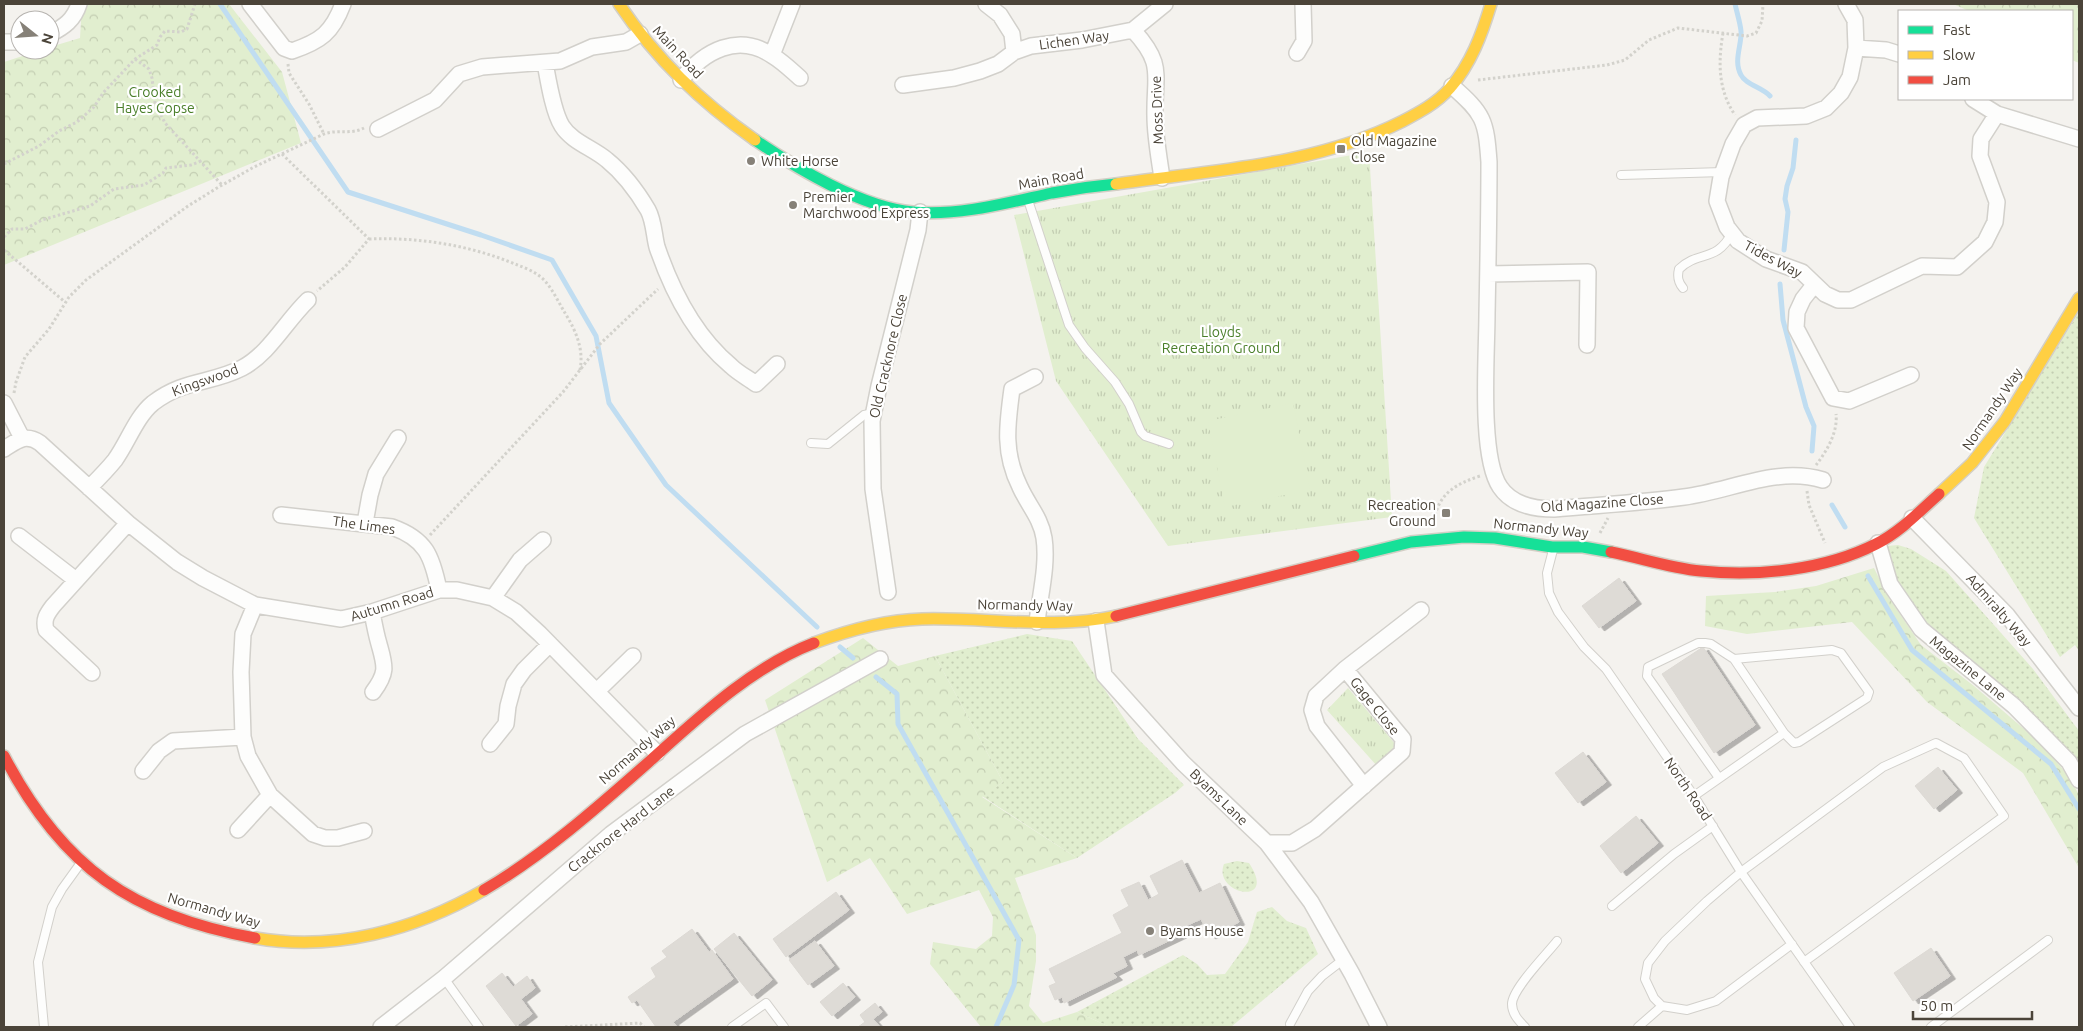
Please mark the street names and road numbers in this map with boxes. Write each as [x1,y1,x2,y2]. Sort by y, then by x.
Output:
street label: Main Road [650,22,706,82]
street label: Lichen Way [1038,27,1110,53]
street label: Moss Drive [1148,75,1166,145]
street label: Main Road [1017,165,1085,193]
street label: Tides Way [1741,237,1805,281]
street label: Old Cracknore Close [866,292,910,420]
street label: Kingswood [169,361,241,399]
street label: Normandy Way [1959,365,2025,453]
street label: Old Magazine Close [1540,491,1664,515]
street label: The Limes [332,513,396,537]
street label: Normandy Way [1493,515,1590,541]
street label: Admiralty Way [1963,570,2035,650]
street label: Autumn Road [348,584,436,624]
street label: Normandy Way [977,596,1073,614]
street label: Magazine Lane [1927,632,2009,704]
street label: Gage Close [1347,674,1403,738]
street label: Normandy Way [596,712,678,787]
street label: North Road [1661,754,1715,824]
street label: Byams Lane [1187,765,1251,829]
street label: Cracknore Hard Lane [565,782,677,876]
street label: Normandy Way [166,889,262,931]

